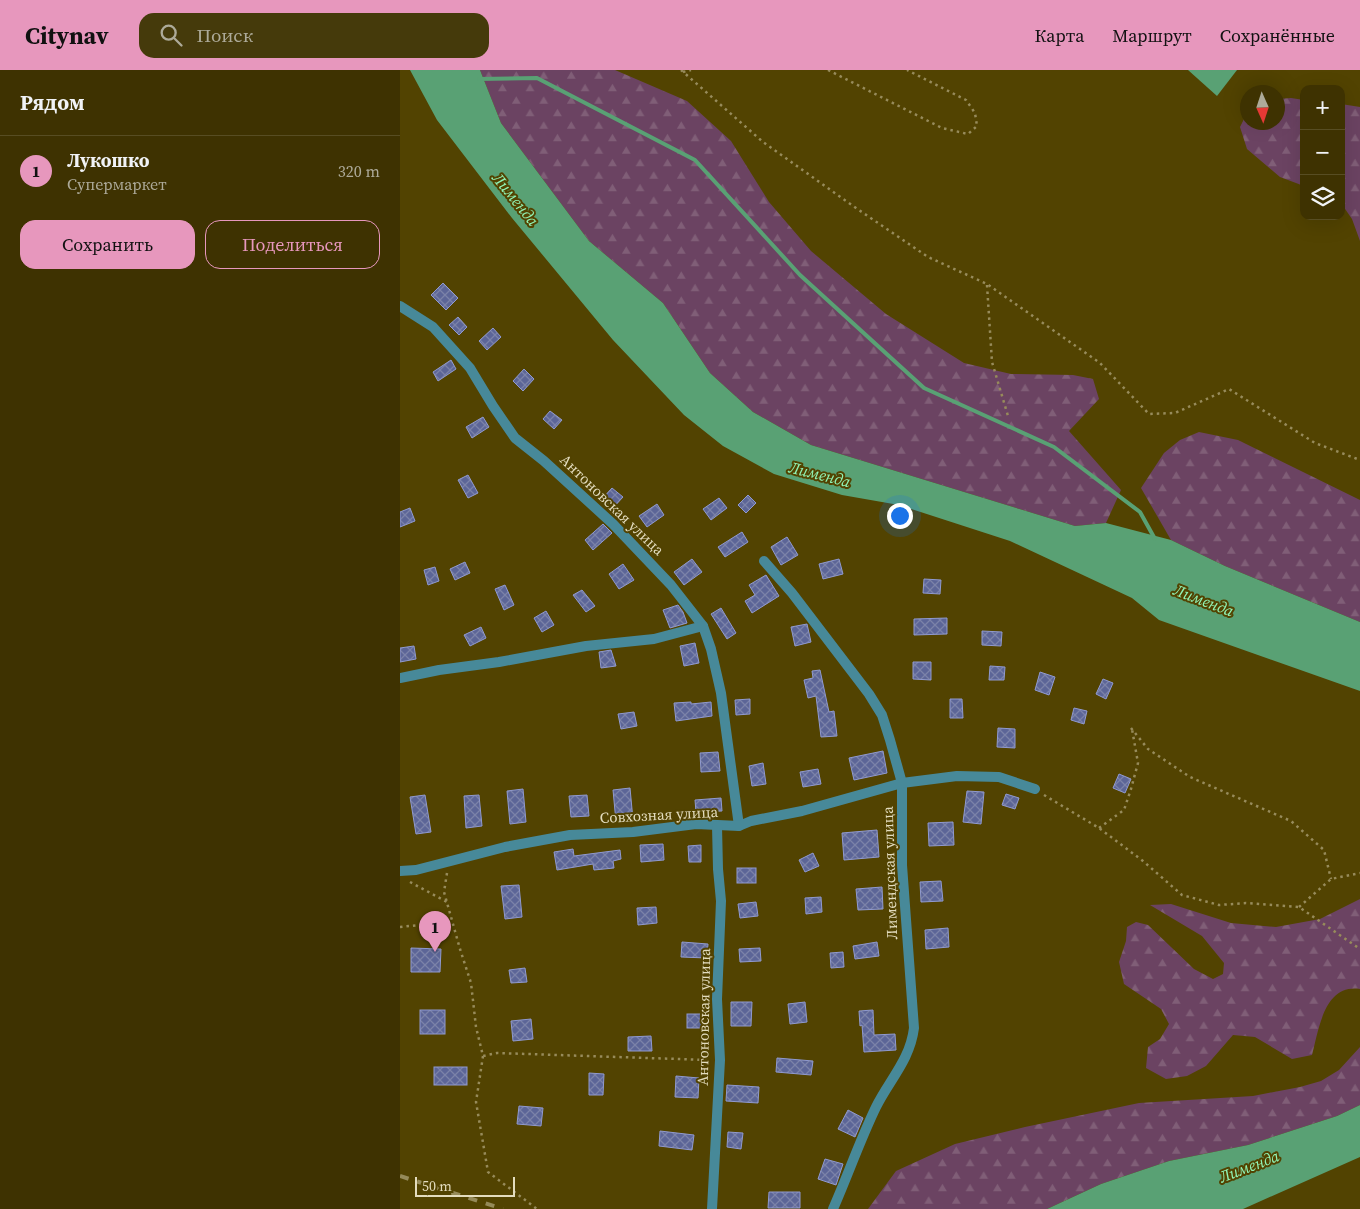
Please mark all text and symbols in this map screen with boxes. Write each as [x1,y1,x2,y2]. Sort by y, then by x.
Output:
search box [139,13,489,58]
text: Citynav [25,19,109,52]
icon: search [157,21,185,49]
text: Поиск [197,22,253,48]
text: Карта [1035,23,1084,48]
text: Маршрут [1112,23,1192,48]
text: Сохранённые [1220,23,1335,48]
north arrow [1240,85,1285,130]
map controls [1300,85,1345,220]
button: + [1300,85,1345,130]
text: Рядом [20,88,85,117]
button: − [1300,130,1345,175]
text: Лукошко [67,147,149,173]
text: 1 [32,160,40,182]
text: 320 m [338,160,380,182]
water label: Лименда [487,167,545,231]
text: Супермаркет [67,173,167,195]
button: layers [1300,175,1345,220]
button: Сохранить [20,220,195,269]
button: Поделиться [205,220,380,269]
street label: Антоновская улица [556,449,669,560]
water label: Лименда [786,456,854,492]
your location [887,503,913,529]
water label: Лименда [1170,578,1238,622]
street label: Совхозная улица [599,801,719,828]
street label: Лимендская улица [877,806,902,940]
pin: 1 [419,911,451,952]
street label: Антоновская улица [692,948,715,1086]
water label: Лименда [1215,1144,1283,1188]
scale bar [415,1174,515,1197]
text: 50 m [422,1176,452,1196]

